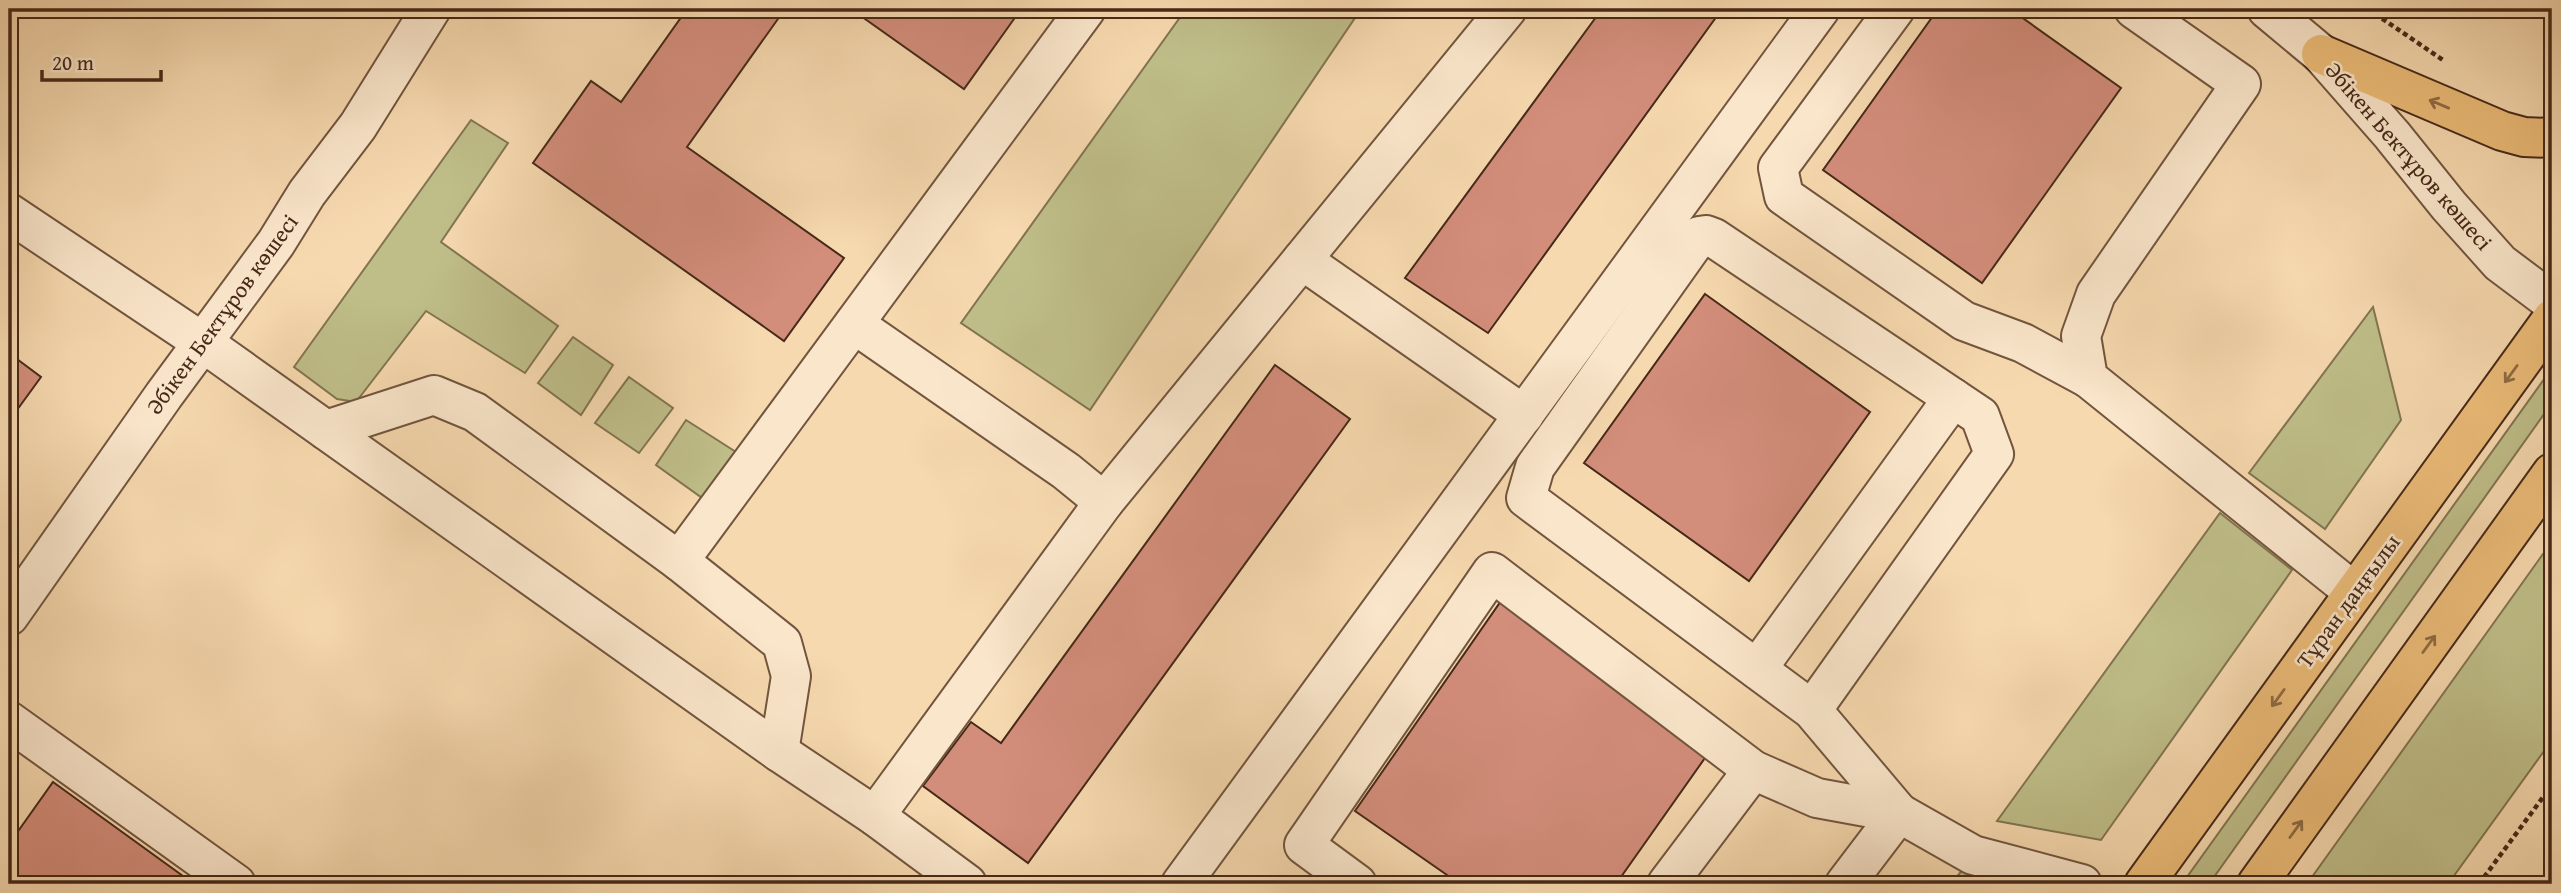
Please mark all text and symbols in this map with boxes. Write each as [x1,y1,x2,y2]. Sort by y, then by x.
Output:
scale bar [42,38,161,82]
text: 20 m [52,47,94,78]
street label: Әбікен Бектұров көшесі [2318,54,2501,257]
one-way arrow [2429,97,2450,110]
street label: Әбікен Бектұров көшесі [138,207,306,421]
one-way arrow [2504,364,2519,383]
street label: Тұран даңғылы [2288,527,2408,675]
one-way arrow [2422,635,2436,654]
one-way arrow [2271,688,2286,707]
one-way arrow [2289,820,2304,839]

